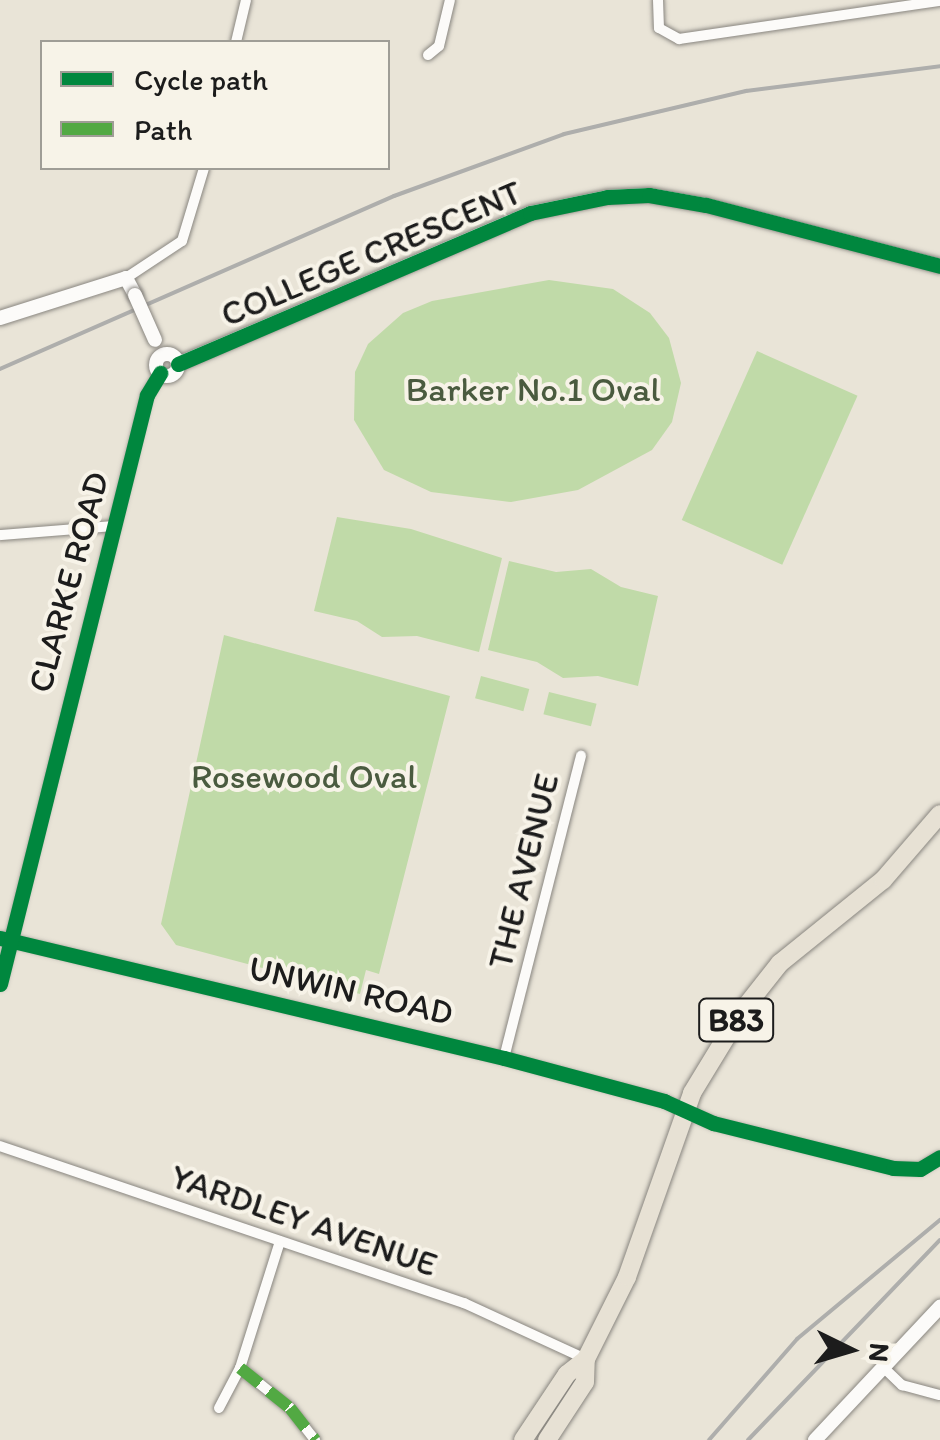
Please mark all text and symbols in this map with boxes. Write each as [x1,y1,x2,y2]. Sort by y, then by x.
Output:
legend [40,40,390,170]
text: Cycle path [134,61,268,98]
text: Path [134,111,192,148]
street label: COLLEGE CRESCENT [214,171,528,335]
park label: Barker No.1 Oval [406,368,660,410]
street label: CLARKE ROAD [19,468,117,696]
park label: Rosewood Oval [190,755,418,797]
street label: THE AVENUE [479,770,567,972]
street label: UNWIN ROAD [245,946,457,1034]
road number: B83 [696,993,776,1047]
street label: YARDLEY AVENUE [166,1155,442,1285]
north arrow [800,1300,900,1400]
text: N [862,1342,898,1364]

